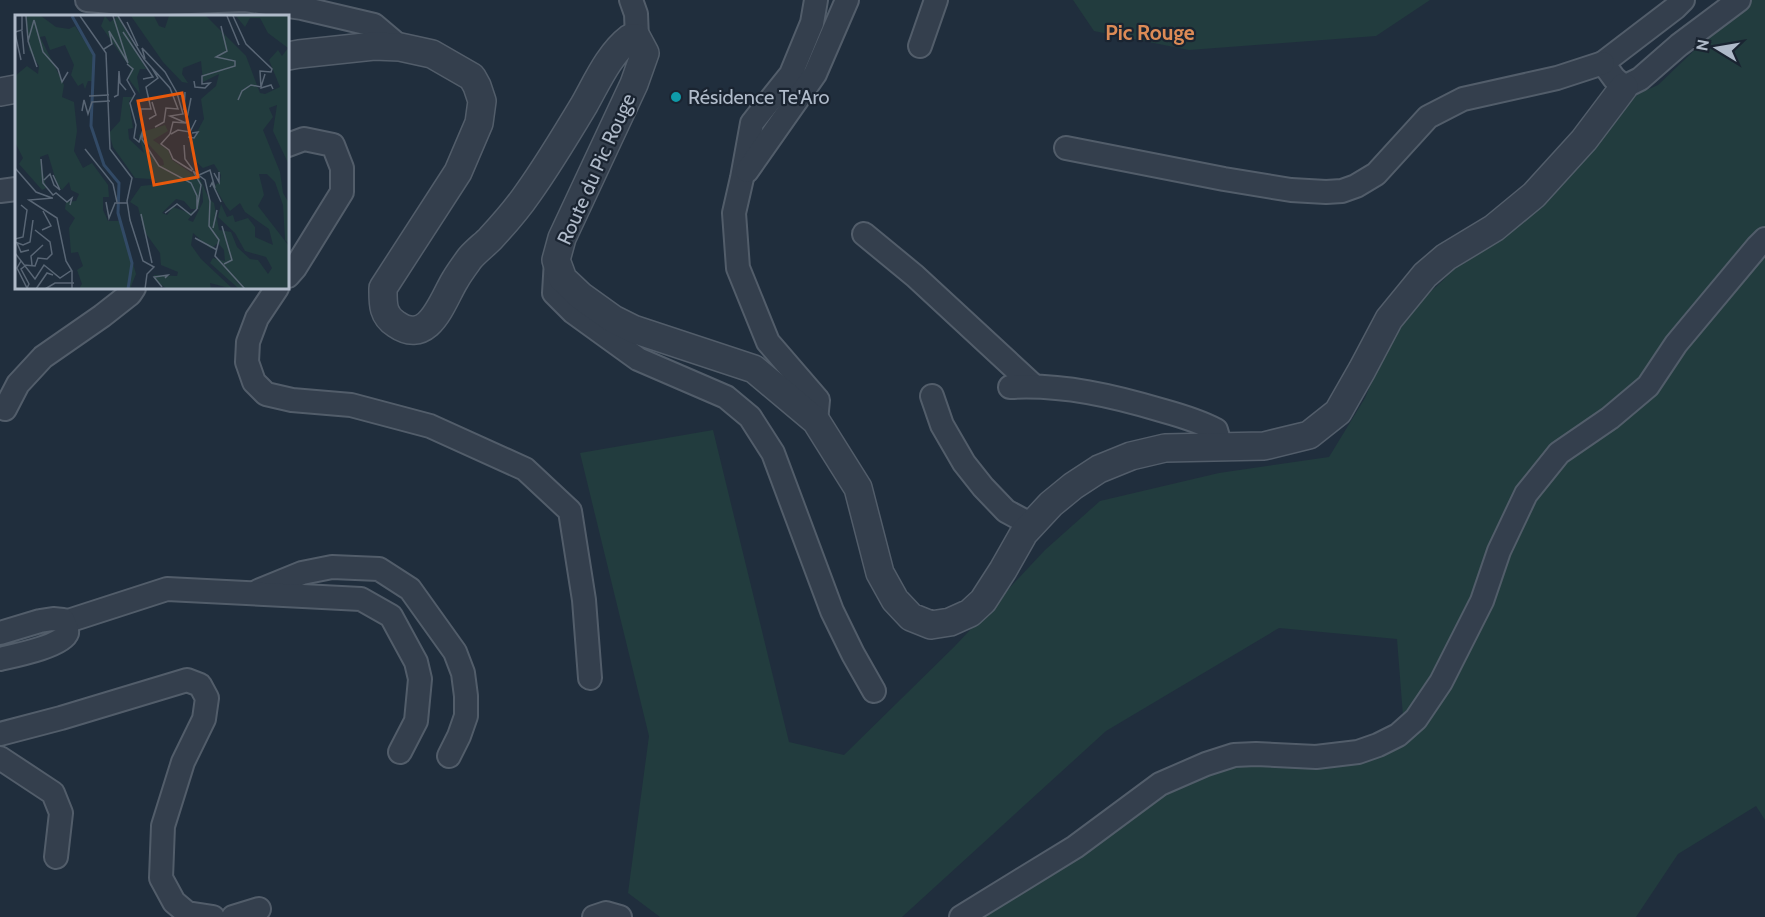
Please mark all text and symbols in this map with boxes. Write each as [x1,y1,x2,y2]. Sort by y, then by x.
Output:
inset map [15,15,290,290]
north arrow [1687,18,1747,78]
district label: Pic Rouge [1105,20,1195,45]
text: N [1692,38,1713,53]
place label: Résidence Te'Aro [688,85,830,109]
street label: Route du Pic Rouge [552,90,640,248]
marker: Résidence Te'Aro [669,90,683,104]

